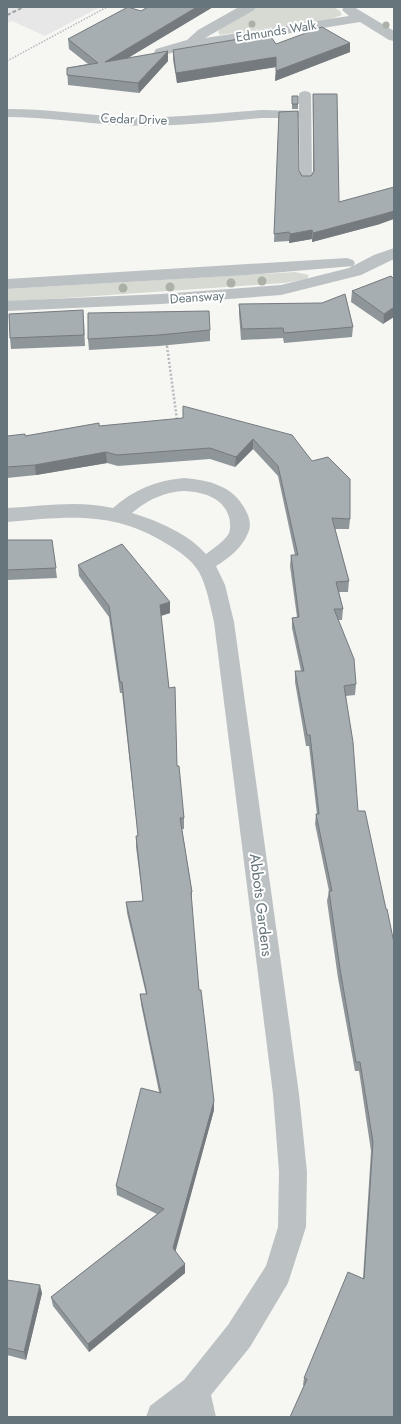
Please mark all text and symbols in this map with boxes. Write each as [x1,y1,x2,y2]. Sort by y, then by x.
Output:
street label: Edmunds Walk [234,15,318,47]
street label: Cedar Drive [100,108,168,130]
street label: Deansway [169,286,225,308]
street label: Abbots Gardens [244,852,278,958]

